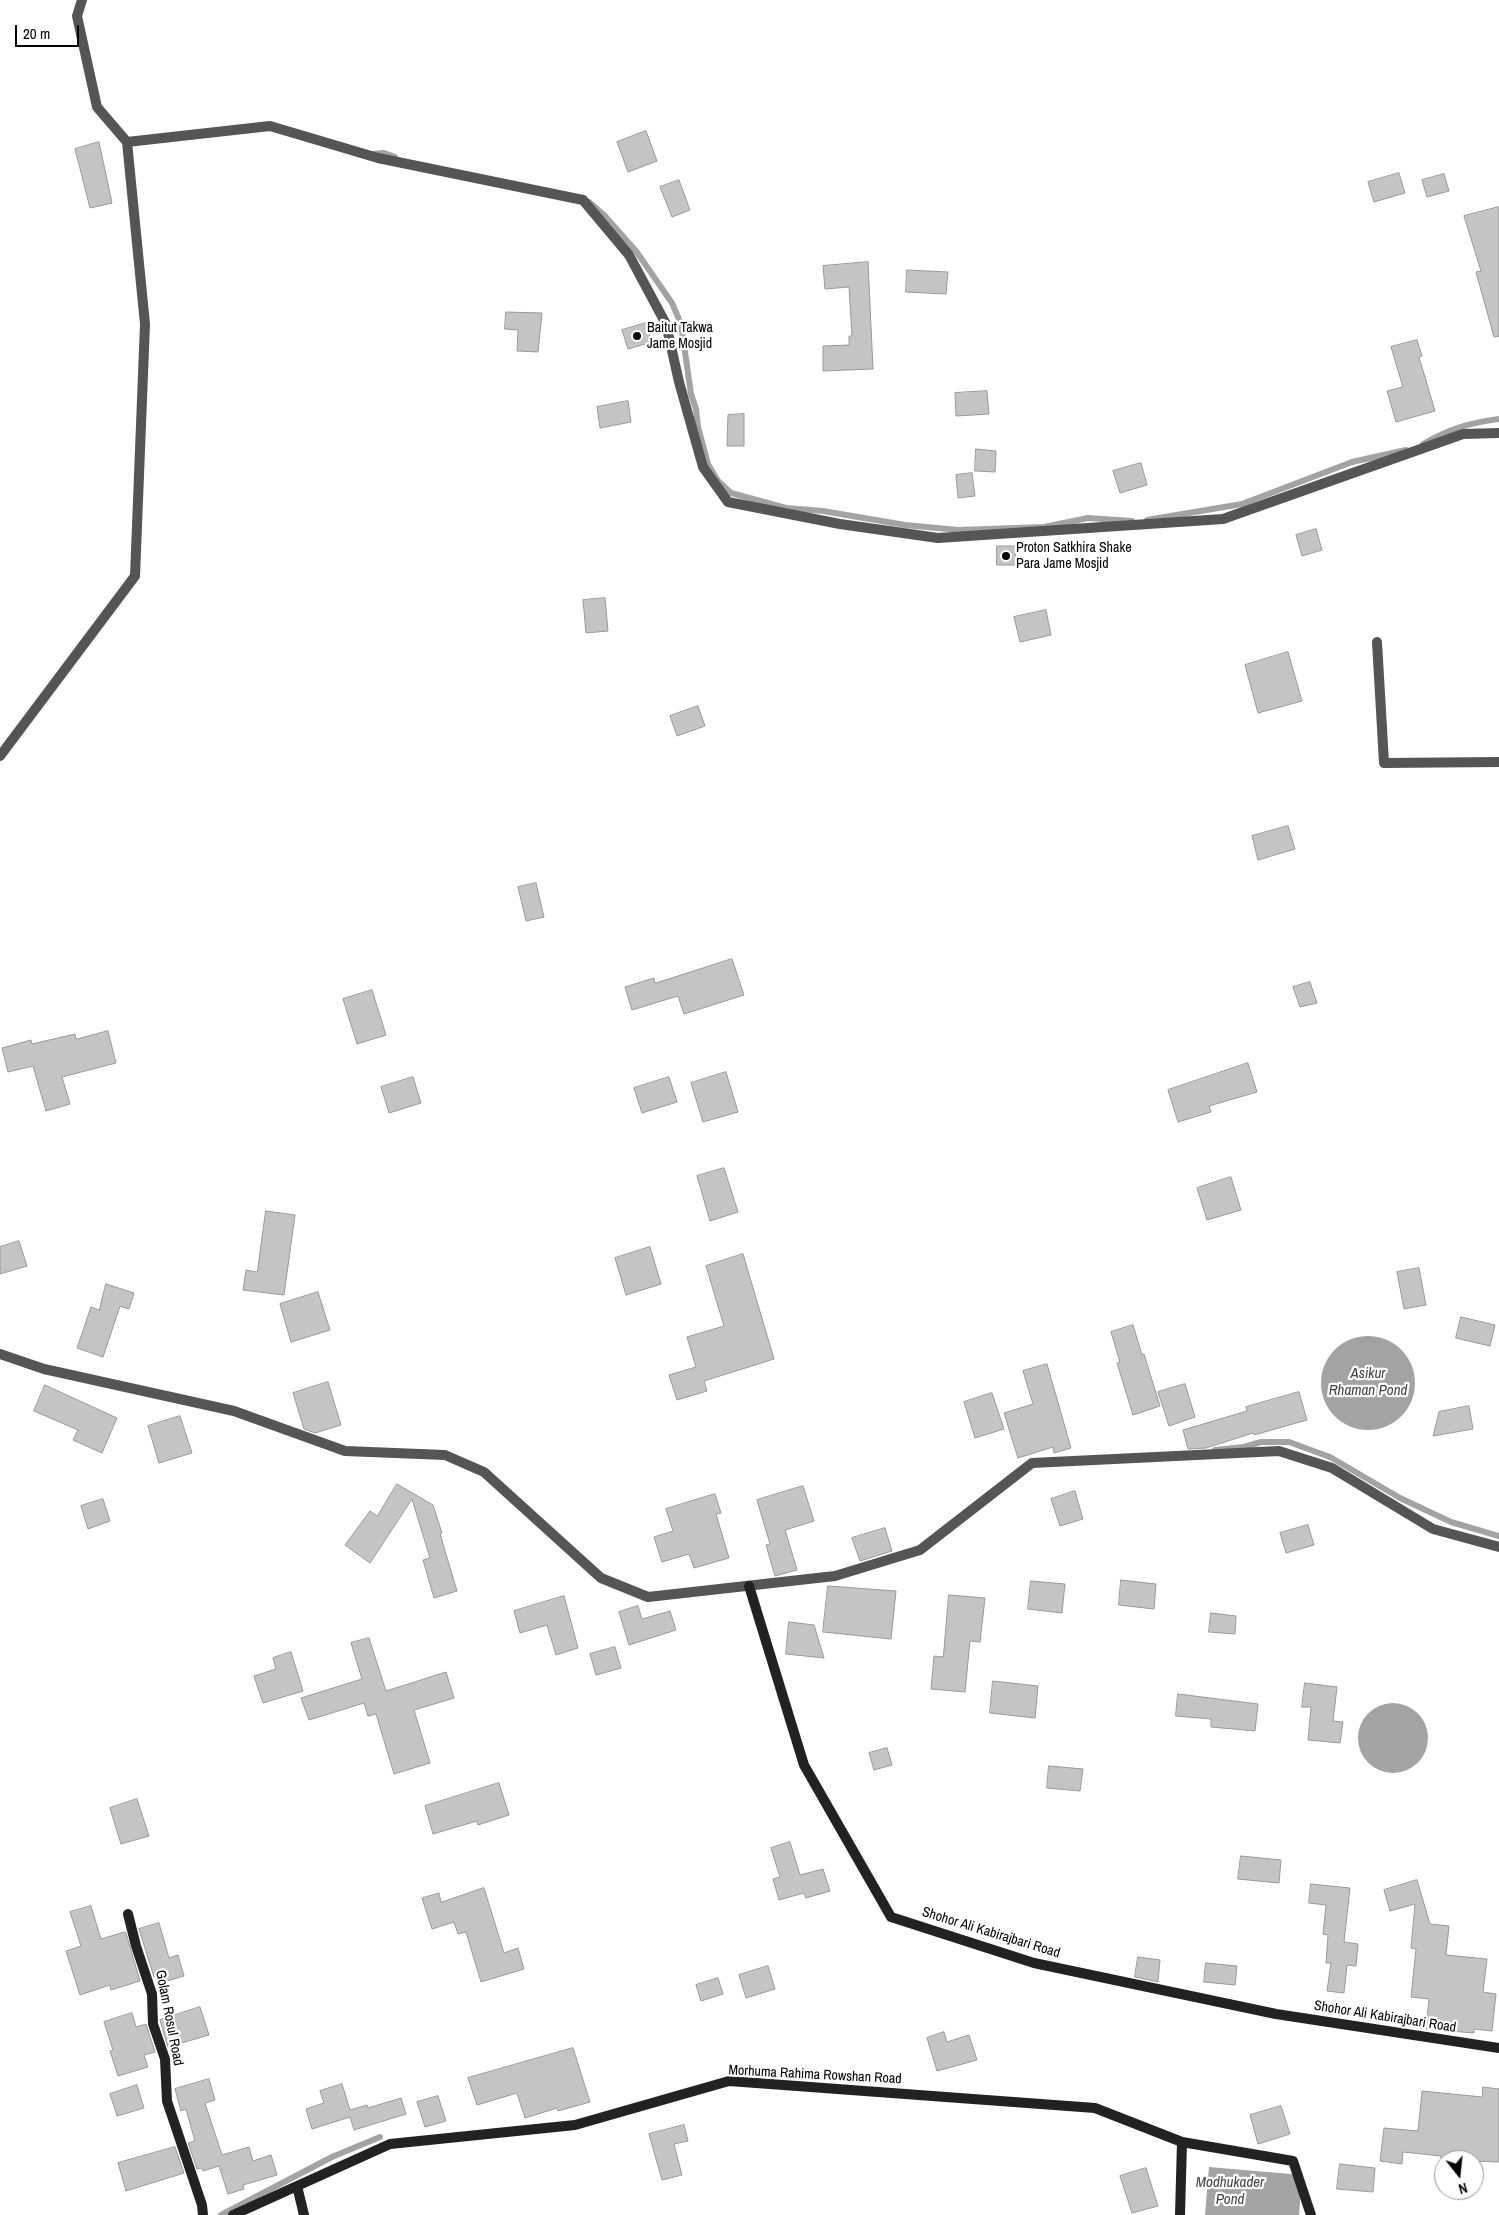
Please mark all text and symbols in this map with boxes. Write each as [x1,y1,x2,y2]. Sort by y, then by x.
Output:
scale bar [18,15,81,47]
text: 20 m [23,23,50,44]
place label: Baitut Takwa Jame Mosjid [647,320,713,352]
marker: Baitut Takwa Jame Mosjid [631,330,643,342]
place label: Proton Satkhira Shake Para Jame Mosjid [1016,540,1132,572]
marker: Proton Satkhira Shake Para Jame Mosjid [1000,550,1012,562]
water label: Asikur Rhaman Pond [1329,1365,1407,1400]
street label: Shohor Ali Kabirajbari Road [920,1904,1062,1962]
street label: Golam Rosul Road [152,1969,186,2067]
street label: Shohor Ali Kabirajbari Road [1313,1997,1457,2037]
street label: Morhuma Rahima Rowshan Road [728,2062,902,2088]
north arrow [1434,2150,1484,2200]
water label: Modhukader Pond [1196,2174,1264,2209]
text: N [1456,2179,1469,2198]

